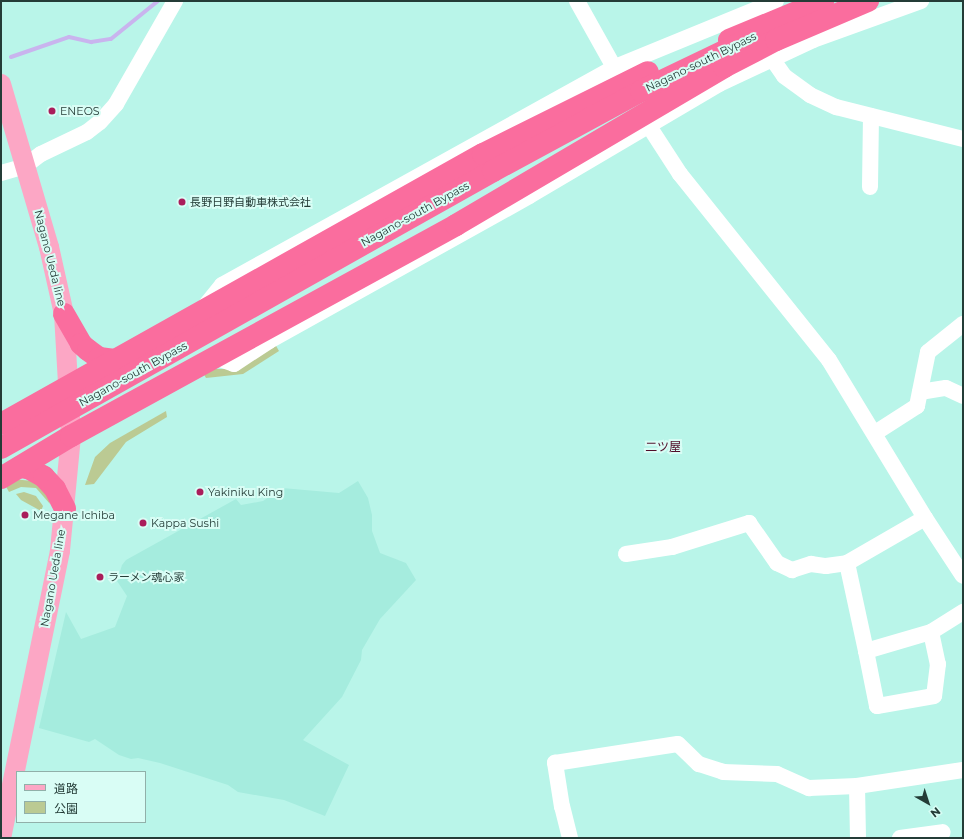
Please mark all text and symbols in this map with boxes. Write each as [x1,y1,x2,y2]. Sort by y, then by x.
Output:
street label: Nagano-south Bypass [644,29,758,95]
place label: ENEOS [60,104,100,118]
marker: ENEOS [47,106,57,116]
street label: Nagano-south Bypass [359,179,471,249]
place label: 長野日野自動車株式会社 [190,195,311,209]
marker: 長野日野自動車株式会社 [177,197,187,207]
street label: Nagano Ueda line [32,208,68,308]
street label: Nagano-south Bypass [77,339,189,409]
district label: 二ツ屋 [645,440,681,454]
place label: Yakiniku King [208,485,283,499]
marker: Yakiniku King [195,487,205,497]
place label: Megane Ichiba [33,508,115,522]
marker: Megane Ichiba [20,510,30,520]
place label: Kappa Sushi [151,516,219,530]
marker: Kappa Sushi [138,518,148,528]
street label: Nagano Ueda line [38,528,68,628]
place label: ラーメン魂心家 [108,570,185,584]
marker: ラーメン魂心家 [95,572,105,582]
legend [16,771,146,823]
text: 道路 [54,781,78,796]
north arrow [908,783,948,823]
text: 公園 [54,801,78,816]
text: N [928,804,943,821]

